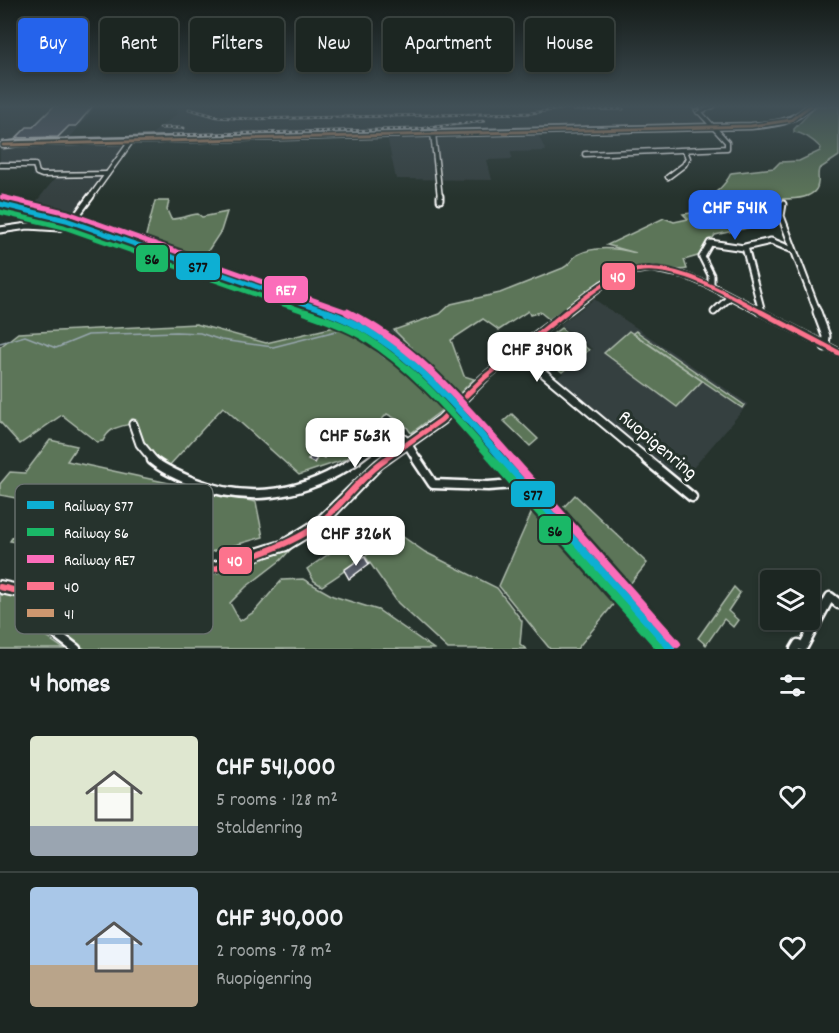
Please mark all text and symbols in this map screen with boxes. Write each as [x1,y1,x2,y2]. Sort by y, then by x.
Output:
chip: Buy [18,18,88,72]
chip: Rent [100,18,178,72]
chip: Filters [190,18,284,72]
chip: New [296,18,371,72]
chip: Apartment [383,18,513,72]
chip: House [525,18,614,72]
pin: CHF 541K [673,190,797,241]
text: CHF 541K [703,195,767,223]
line badge: S6 [135,244,169,273]
text: S6 [145,249,160,272]
line badge: S77 [175,252,221,281]
text: S77 [188,257,208,280]
line badge: 40 [601,262,636,291]
text: 40 [610,267,626,290]
line badge: RE7 [263,275,309,304]
text: RE7 [275,280,297,303]
pin: CHF 340K [475,332,599,383]
text: CHF 340K [502,337,572,365]
street label: Ruopigenring [611,404,703,488]
pin: CHF 563K [293,418,417,469]
text: CHF 563K [320,423,390,451]
line badge: S77 [510,480,556,508]
legend [15,484,213,634]
text: S77 [523,485,543,508]
text: Railway S77 [64,496,133,519]
line badge: S6 [538,515,572,544]
pin: CHF 326K [294,516,418,567]
text: CHF 326K [321,521,391,549]
text: S6 [548,521,563,544]
text: Railway S6 [64,523,129,546]
line badge: 40 [218,546,253,575]
text: Railway RE7 [64,550,135,573]
text: 40 [227,551,243,574]
map controls [760,570,820,630]
button: layers [760,570,820,630]
text: 40 [64,577,79,600]
text: 41 [64,604,74,627]
text: 4 homes [30,667,110,704]
icon: filters [776,669,809,702]
text: CHF 541,000 [216,750,336,787]
icon: home [78,760,150,832]
icon: heart [776,780,809,813]
text: 5 rooms · 128 m² [216,787,338,815]
text: Staldenring [216,815,303,843]
text: CHF 340,000 [216,901,344,938]
icon: home [78,911,150,983]
icon: heart [776,931,809,964]
text: 2 rooms · 78 m² [216,938,332,966]
text: Ruopigenring [216,966,312,994]

